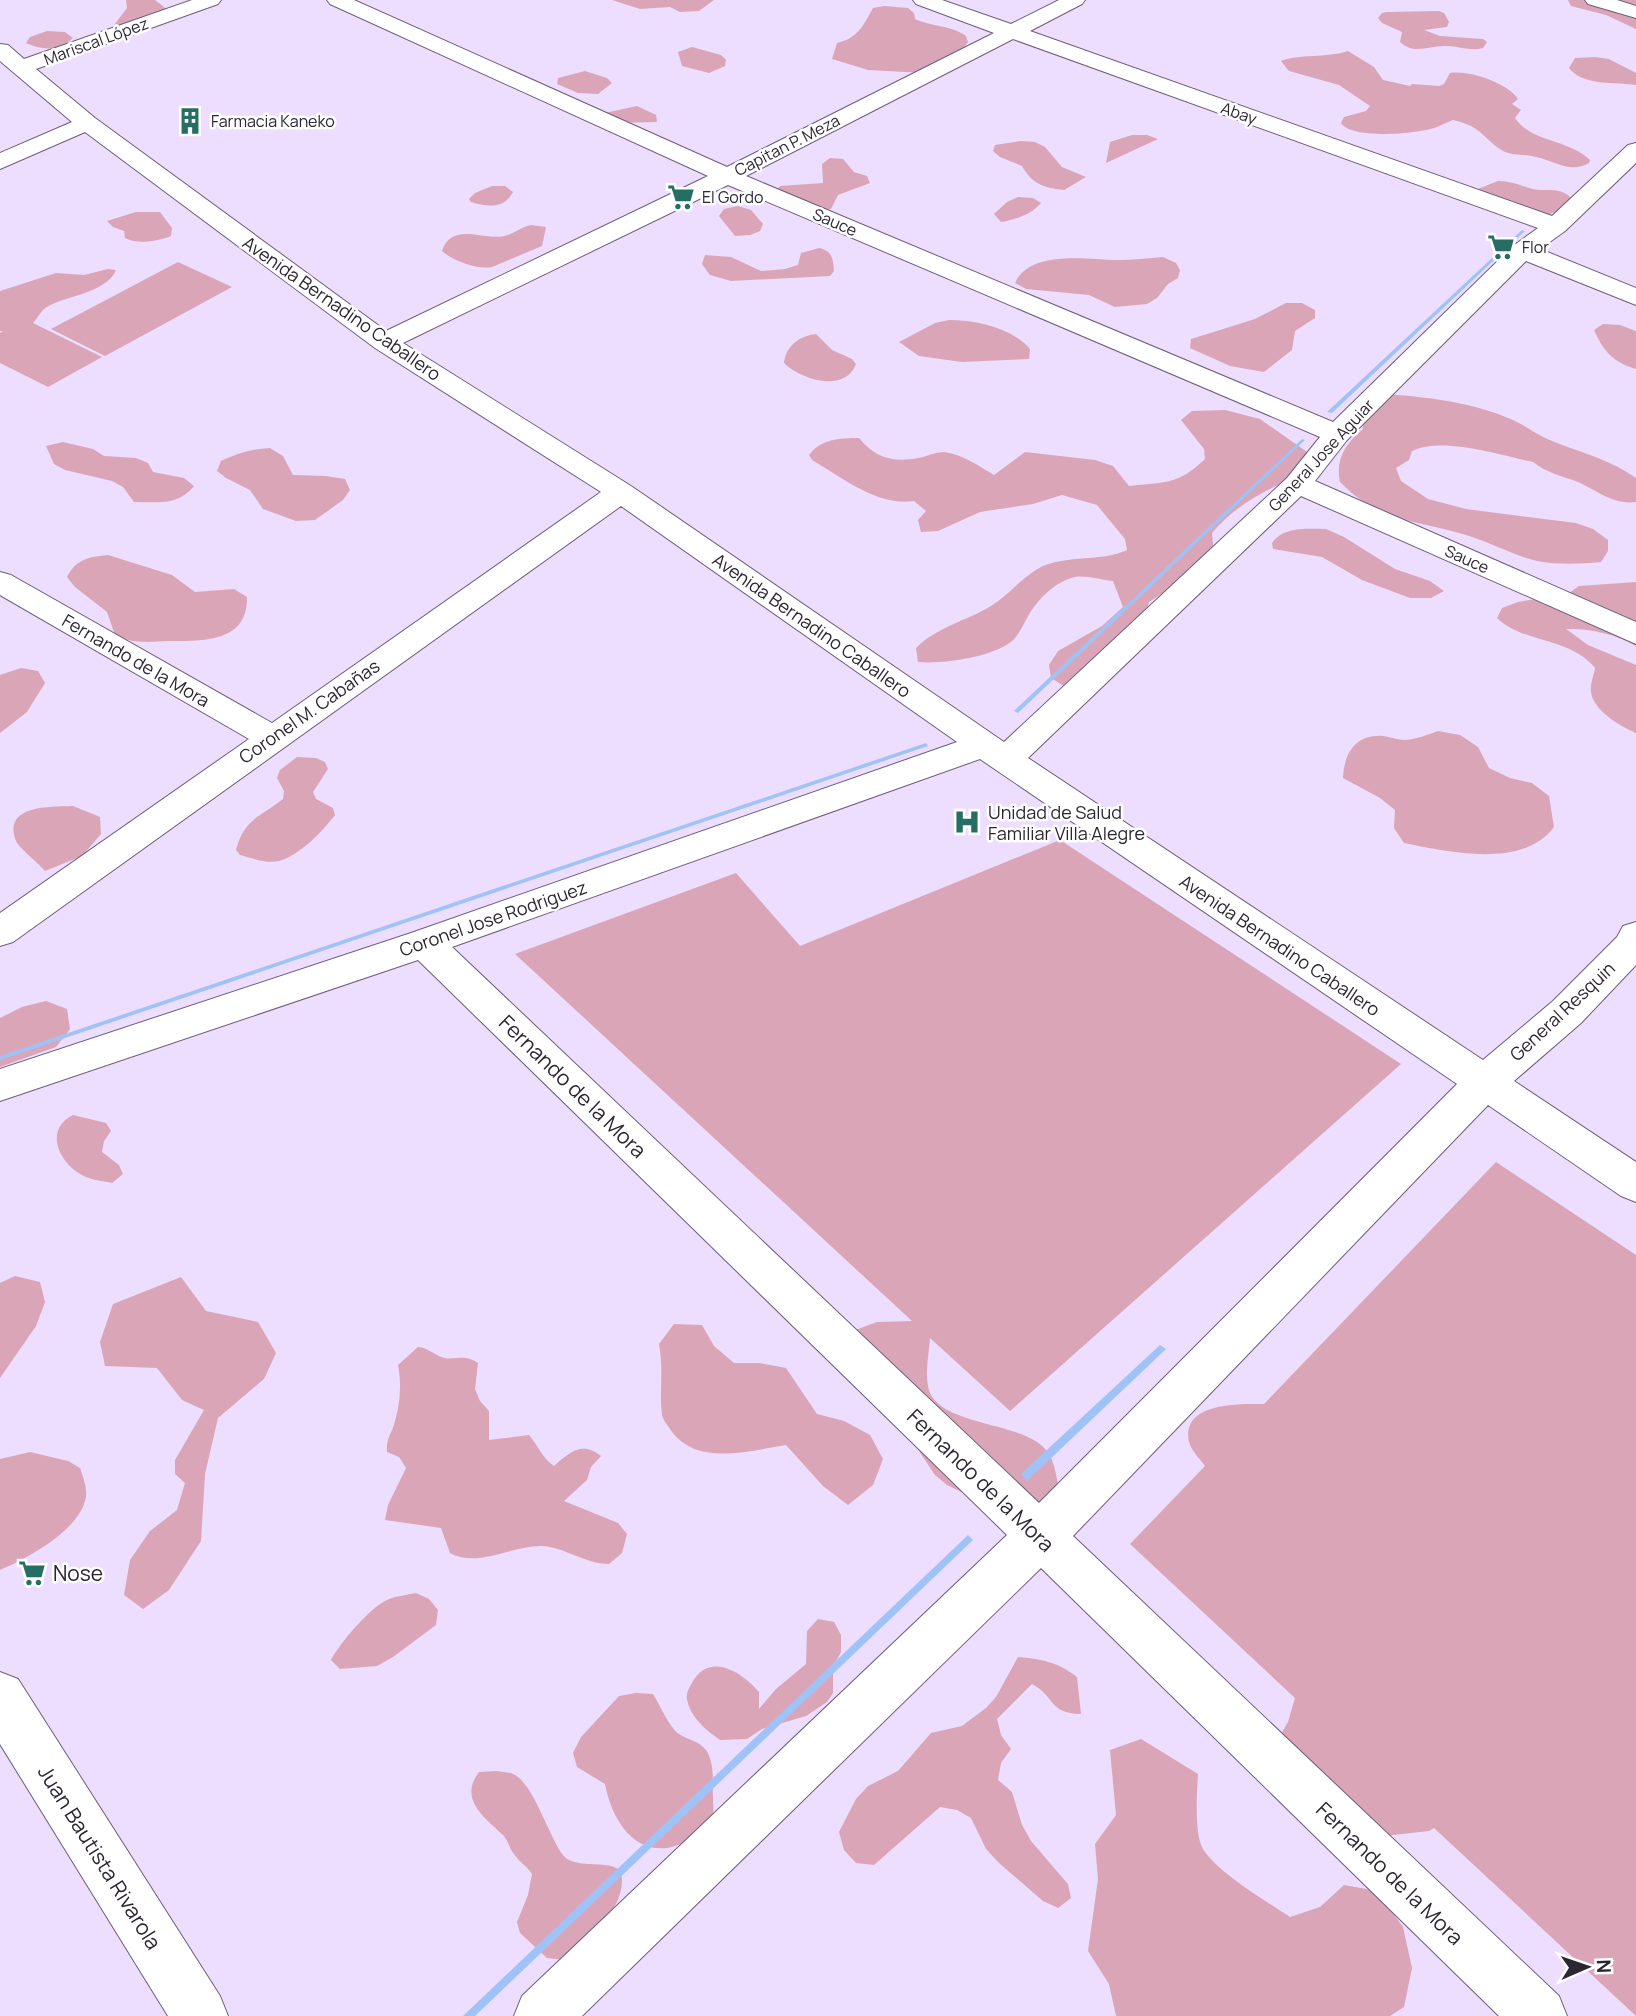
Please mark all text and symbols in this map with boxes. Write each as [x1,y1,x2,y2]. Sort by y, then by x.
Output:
street label: Mariscal López [41,12,151,70]
street label: Abay [1218,96,1260,130]
building icon: Farmacia Kaneko [175,106,205,136]
street label: Capitan P. Meza [731,109,843,181]
place label: Farmacia Kaneko [211,110,335,132]
supermarket icon: El Gordo [666,182,696,212]
place label: El Gordo [702,186,763,208]
street label: Sauce [809,203,861,241]
street label: Avenida Bernadino Caballero [238,230,446,386]
supermarket icon: Flor [1486,232,1516,262]
place label: Flor [1522,236,1549,258]
street label: General Jose Aguiar [1263,394,1379,516]
street label: Sauce [1441,540,1493,578]
street label: Avenida Bernadino Caballero [708,547,916,703]
street label: Fernando de la Mora [58,608,214,712]
street label: Coronel M. Cabañas [234,653,384,769]
place label: Unidad de Salud Familiar Villa Alegre [988,800,1145,845]
hospital icon: Unidad de Salud Familiar Villa Alegre [952,807,982,837]
street label: Avenida Bernadino Caballero [1175,869,1385,1021]
street label: Coronel Jose Rodriguez [396,875,590,961]
street label: General Resquin [1504,956,1620,1066]
street label: Fernando de la Mora [493,1008,653,1164]
street label: Fernando de la Mora [901,1402,1061,1558]
supermarket icon: Nose [17,1558,47,1588]
place label: Nose [53,1559,103,1587]
street label: Juan Bautista Rivarola [32,1760,168,1954]
street label: Fernando de la Mora [1310,1795,1470,1951]
north arrow [1552,1932,1622,2002]
text: N [1591,1959,1617,1974]

